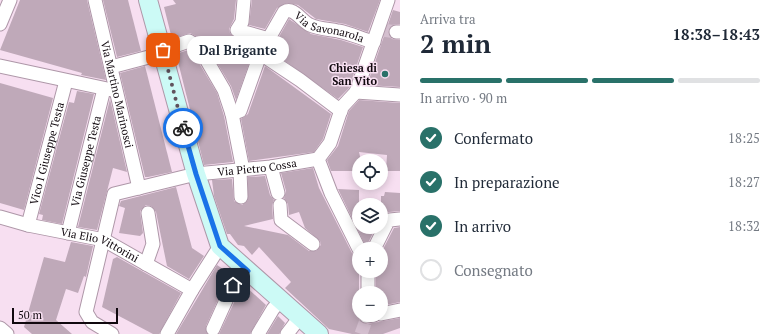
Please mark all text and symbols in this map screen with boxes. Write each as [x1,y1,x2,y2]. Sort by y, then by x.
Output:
street label: Via Savonarola [291,8,366,46]
text: Arriva tra [420,10,475,28]
text: 18:38–18:43 [673,24,760,44]
text: 2 min [420,26,491,60]
pin [146,33,180,67]
callout: Dal Brigante [187,36,289,64]
street label: Via Martino Marinosci [98,39,136,149]
icon: bag [152,39,174,61]
text: Dal Brigante [199,41,277,59]
place label: Chiesa di San Vito [329,61,377,88]
marker: Chiesa di San Vito [380,69,390,79]
text: In arrivo · 90 m [420,89,507,107]
street label: Vico I Giuseppe Testa [27,100,67,206]
courier [163,108,203,148]
street label: Via Giuseppe Testa [68,114,104,208]
icon: bike [172,117,194,139]
icon: check [420,127,442,149]
text: Confermato [454,128,533,148]
text: 18:25 [728,129,760,147]
map controls [352,154,388,322]
button: locate [352,154,388,190]
street label: Via Pietro Cossa [217,156,298,179]
icon: check [420,171,442,193]
text: In preparazione [454,172,560,192]
text: 18:27 [728,173,760,191]
button: layers [352,198,388,234]
icon: check [420,215,442,237]
text: In arrivo [454,216,511,236]
text: 18:32 [728,217,760,235]
street label: Via Elio Vittorini [59,225,141,265]
button: + [352,242,388,278]
text: Consegnato [454,260,533,280]
pin [216,268,250,302]
icon: home [222,274,244,296]
button: − [352,286,388,322]
scale bar [12,306,118,325]
text: 50 m [18,308,42,322]

